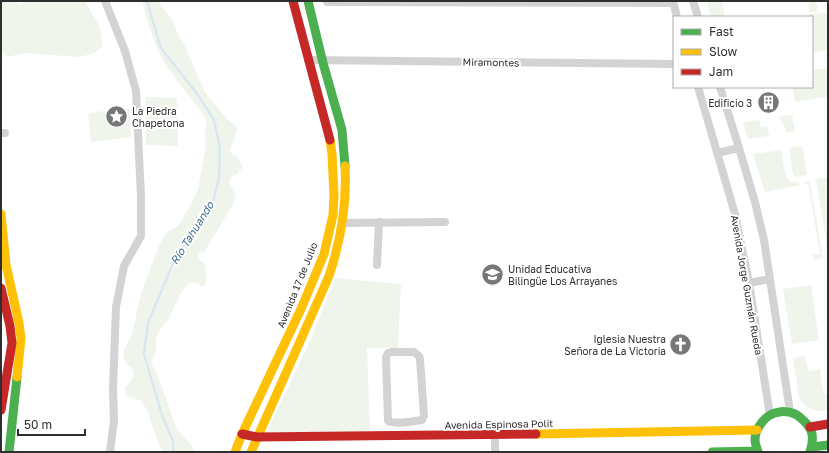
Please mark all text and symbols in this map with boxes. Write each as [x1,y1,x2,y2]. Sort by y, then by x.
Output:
legend [673,16,813,88]
text: Fast [709,24,734,39]
text: Slow [709,44,737,59]
street label: Miramontes [463,56,519,68]
text: Jam [709,64,733,79]
building icon: Edificio 3 [755,90,781,116]
place label: Edificio 3 [708,97,752,109]
place icon: La Piedra Chapetona [103,104,129,130]
place label: La Piedra Chapetona [132,105,184,129]
water label: Río Tahuando [167,198,217,267]
street label: Avenida Jorge Guzmán Rueda [729,214,765,356]
street label: Avenida 17 de Julio [274,241,320,329]
school or university icon: Unidad Educativa Bilingüe Los Arrayanes [480,262,506,288]
place label: Unidad Educativa Bilingüe Los Arrayanes [508,263,617,287]
church icon: Iglesia Nuestra Señora de La Victoria [668,332,694,358]
place label: Iglesia Nuestra Señora de La Victoria [564,333,666,357]
scale bar [18,411,85,437]
text: 50 m [24,417,52,432]
street label: Avenida Espinosa Polit [445,417,553,431]

